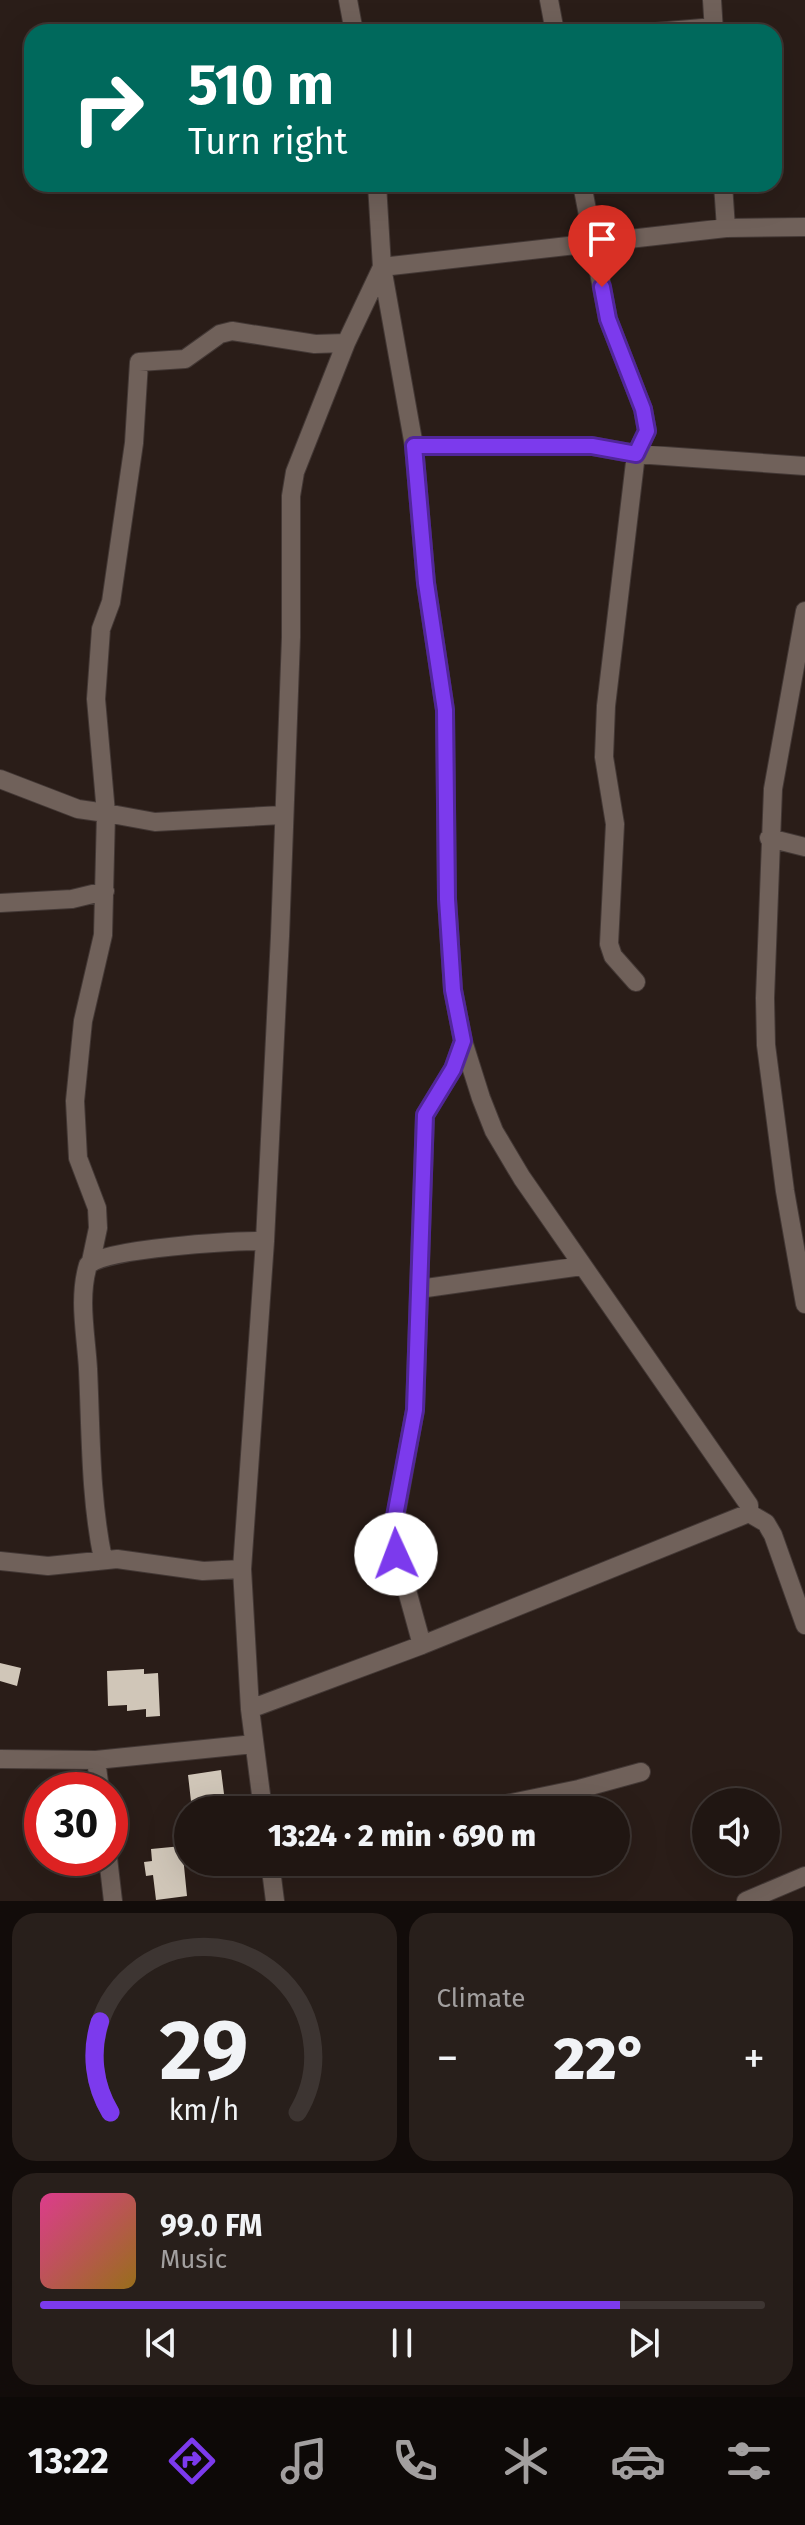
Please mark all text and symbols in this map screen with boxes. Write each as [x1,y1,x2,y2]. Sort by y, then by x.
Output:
text: 510 m [188,52,334,119]
icon: right [56,56,160,160]
text: Turn right [188,120,348,164]
pin [568,205,636,287]
icon: arrive [580,217,624,261]
position arrow [354,1512,438,1596]
speed limit sign: 30 [24,1772,128,1876]
map controls [692,1788,780,1876]
button: sound [692,1788,780,1876]
text: 13:24 · 2 min · 690 m [268,1818,536,1854]
text: Climate [437,1983,525,2014]
text: 29 [160,2001,249,2101]
text: 22° [554,2023,648,2095]
text: − [437,2032,459,2085]
text: + [743,2032,765,2085]
text: km/h [169,2093,240,2128]
text: 99.0 FM [160,2208,262,2244]
text: Music [160,2244,227,2275]
icon: previous [139,2321,183,2365]
icon: pause [380,2321,424,2365]
icon: next [622,2321,666,2365]
icon: directions [164,2433,220,2489]
icon: music [276,2433,332,2489]
icon: phone [387,2433,443,2489]
icon: climate [498,2433,554,2489]
icon: car [610,2433,666,2489]
icon: filters [721,2433,777,2489]
text: 13:22 [28,2439,109,2483]

